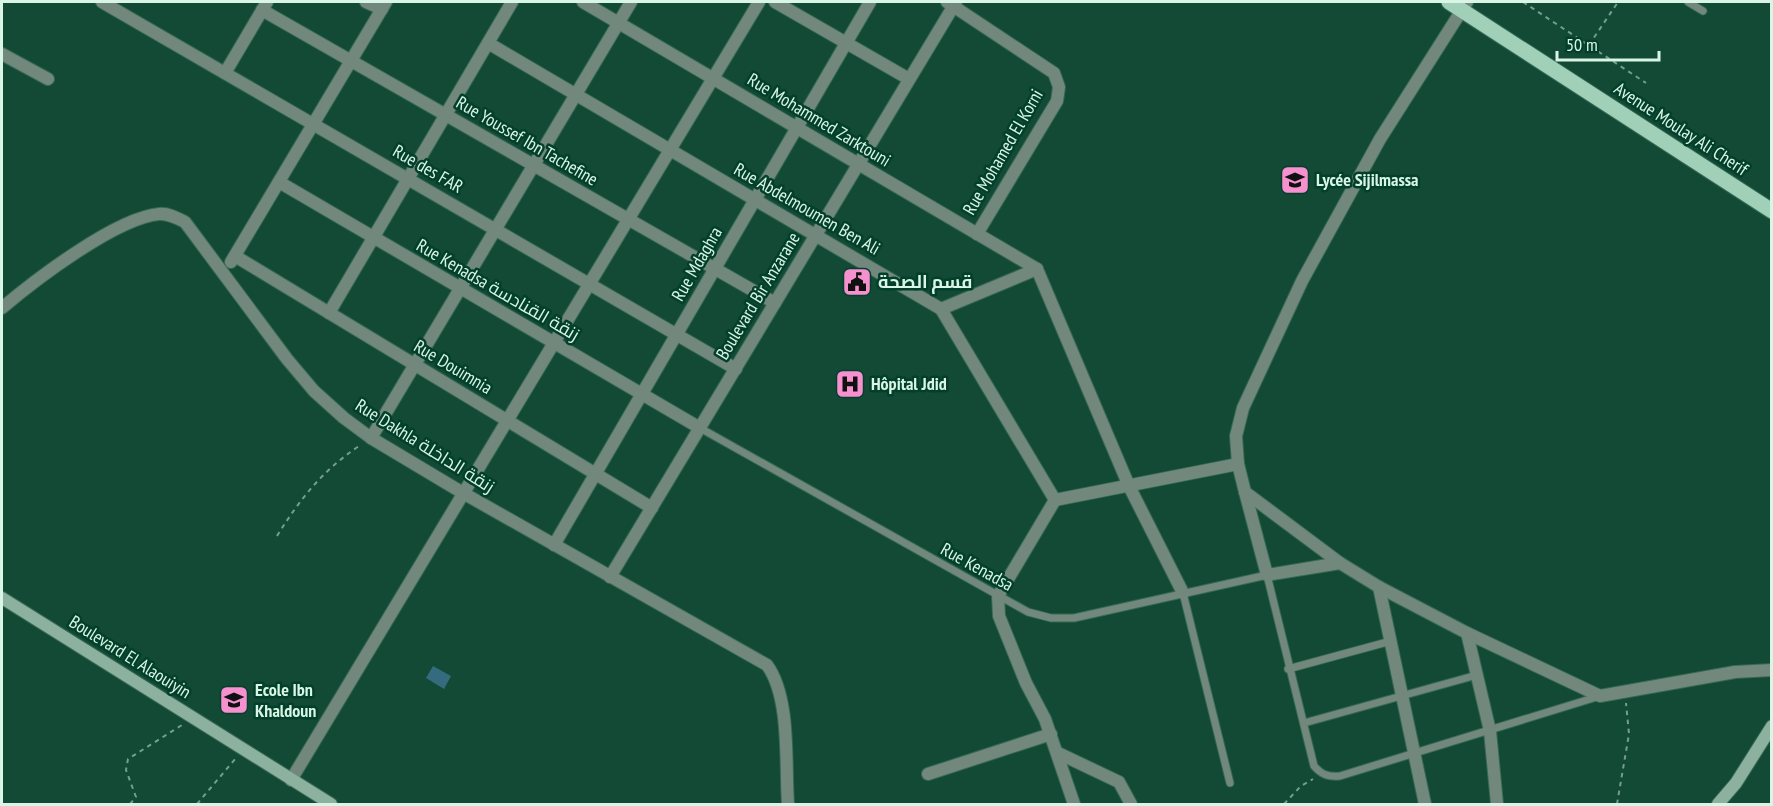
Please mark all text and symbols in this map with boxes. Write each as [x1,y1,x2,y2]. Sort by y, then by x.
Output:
scale bar [1557,24,1659,62]
text: 50 m [1566,33,1598,56]
street label: Rue Mohammed Zarktouni [743,68,895,171]
street label: Avenue Moulay Ali Cherif [1610,77,1754,181]
street label: Rue Mohamed El Korni [957,85,1048,219]
street label: Rue Youssef Ibn Tachefine [452,91,602,190]
street label: Rue des FAR [389,139,468,198]
street label: Rue Abdelmoumen Ben Ali [730,157,884,260]
school or university icon: Lycée Sijilmassa [1279,164,1311,196]
place label: Lycée Sijilmassa [1316,168,1419,191]
street label: Rue Mdaghra [666,222,727,305]
street label: Boulevard Bir Anzarane [711,228,805,364]
street label: Rue Kenadsa زنقة القنادسة [413,233,584,346]
public building icon: قسم الصحة [841,266,873,298]
place label: قسم الصحة [878,270,972,294]
street label: Rue Douimnia [410,334,497,399]
hospital icon: Hôpital Jdid [834,368,866,400]
place label: Hôpital Jdid [871,372,947,395]
street label: Rue Dakhla زنقة الداخلة [351,393,499,498]
street label: Rue Kenadsa [937,537,1018,596]
street label: Boulevard El Alaouiyin [65,610,195,703]
place label: Ecole Ibn Khaldoun [255,678,316,722]
school or university icon: Ecole Ibn Khaldoun [218,684,250,716]

